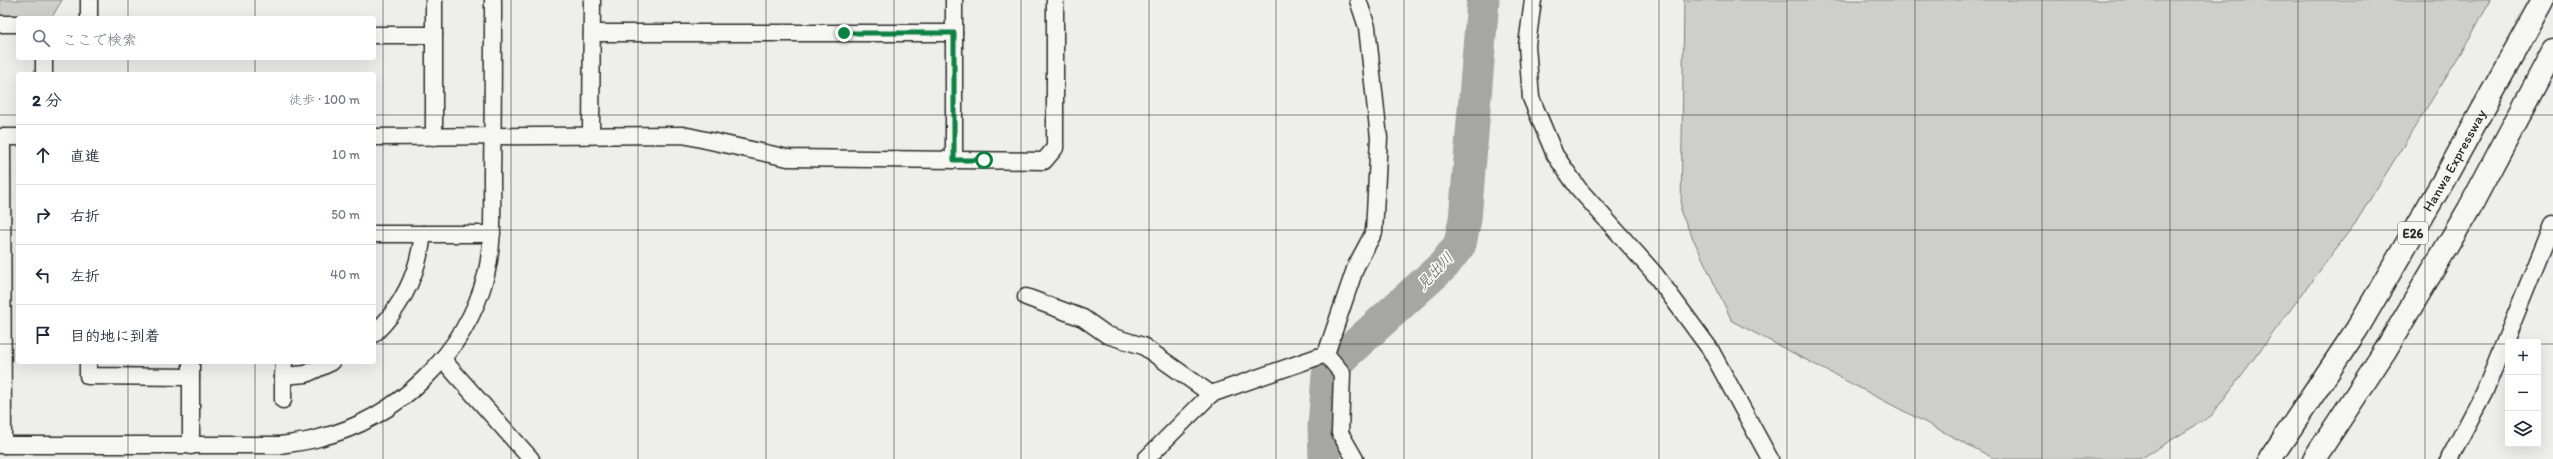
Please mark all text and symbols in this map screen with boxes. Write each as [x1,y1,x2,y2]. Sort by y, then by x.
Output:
search box [16,16,376,60]
route end [835,24,853,42]
icon: search [30,27,52,49]
text: ここで検索 [62,31,137,49]
text: 2 分 [32,90,62,110]
text: 徒歩 · 100 m [289,92,360,107]
street label: Hanwa Expressway [2419,106,2490,215]
icon: ahead [32,144,54,166]
text: 直進 [70,147,100,165]
text: 10 m [332,147,360,162]
route start [975,151,993,169]
icon: right [32,204,54,226]
text: 右折 [70,207,100,225]
text: 50 m [331,207,360,222]
road number: E26 [2398,222,2428,244]
water label: 見出川 [1413,249,1457,293]
icon: left [32,264,54,286]
text: 左折 [70,267,100,285]
text: 40 m [330,267,360,282]
icon: arrive [32,324,54,346]
text: 目的地に到着 [70,327,160,345]
map controls [2505,339,2541,447]
button: + [2505,339,2541,375]
button: − [2505,375,2541,411]
button: layers [2505,411,2541,447]

